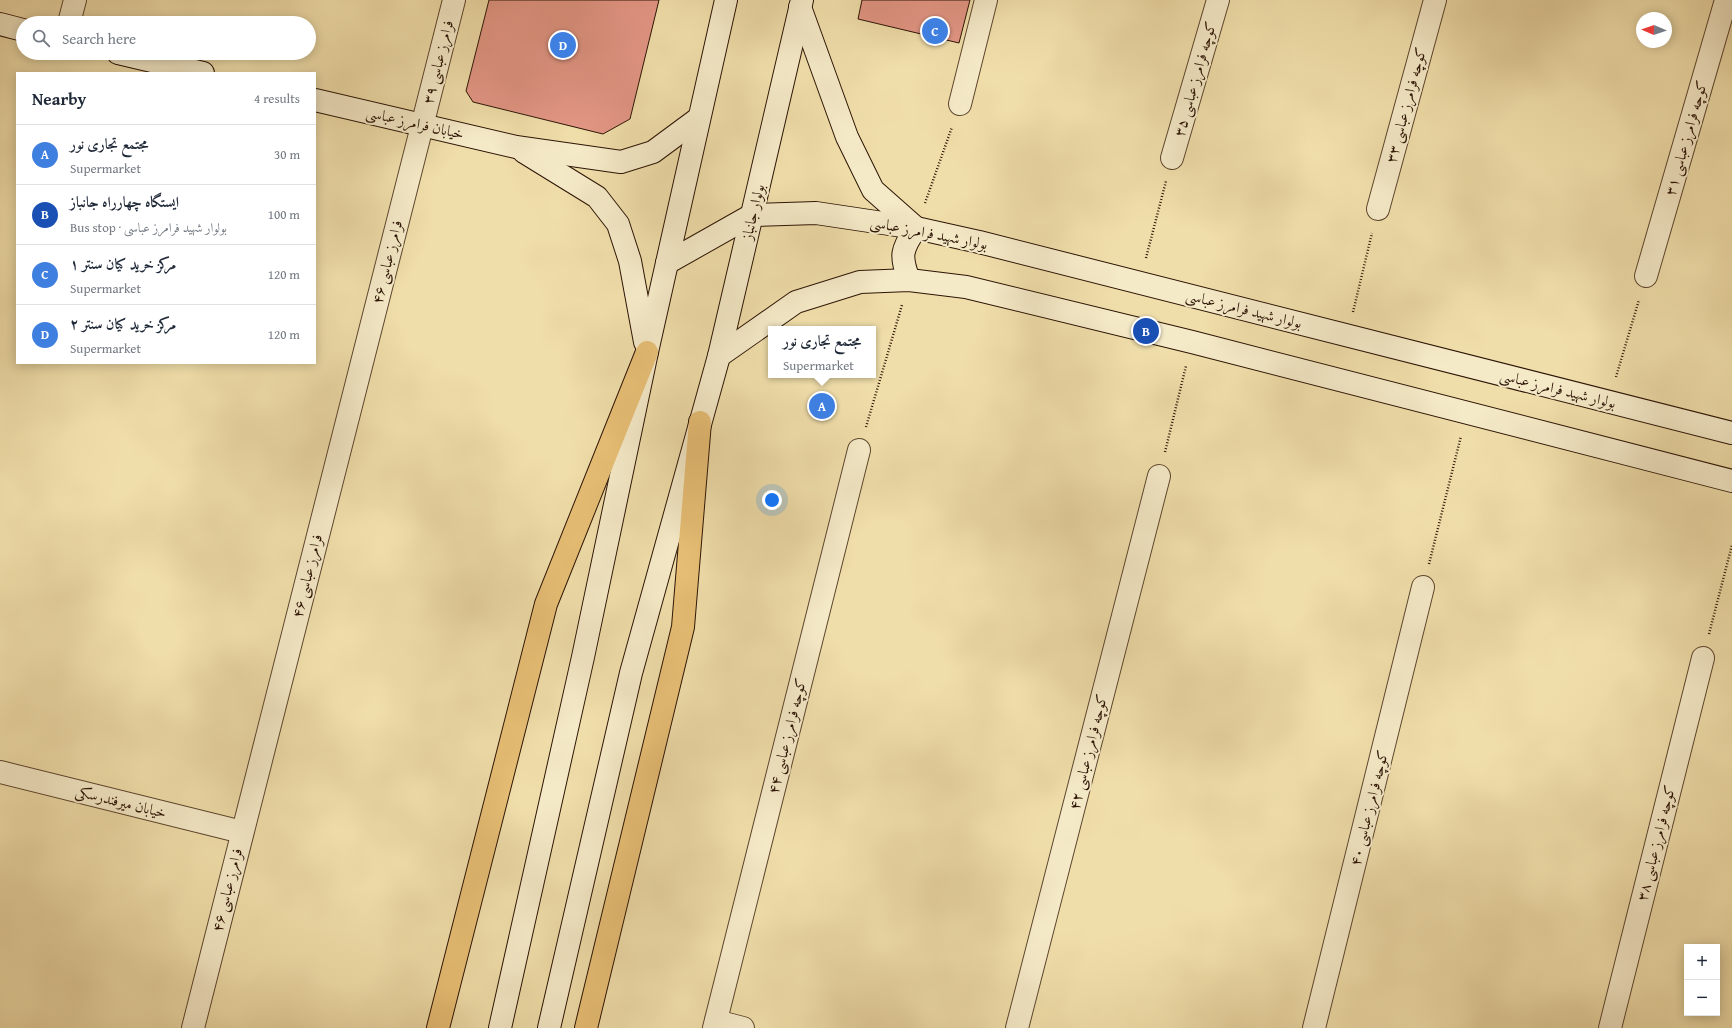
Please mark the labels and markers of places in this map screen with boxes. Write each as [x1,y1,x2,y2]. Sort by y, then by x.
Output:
pin: C [922,16,948,46]
pin: D [550,30,576,60]
pin: B [1133,316,1159,346]
pin: A [809,391,835,421]

